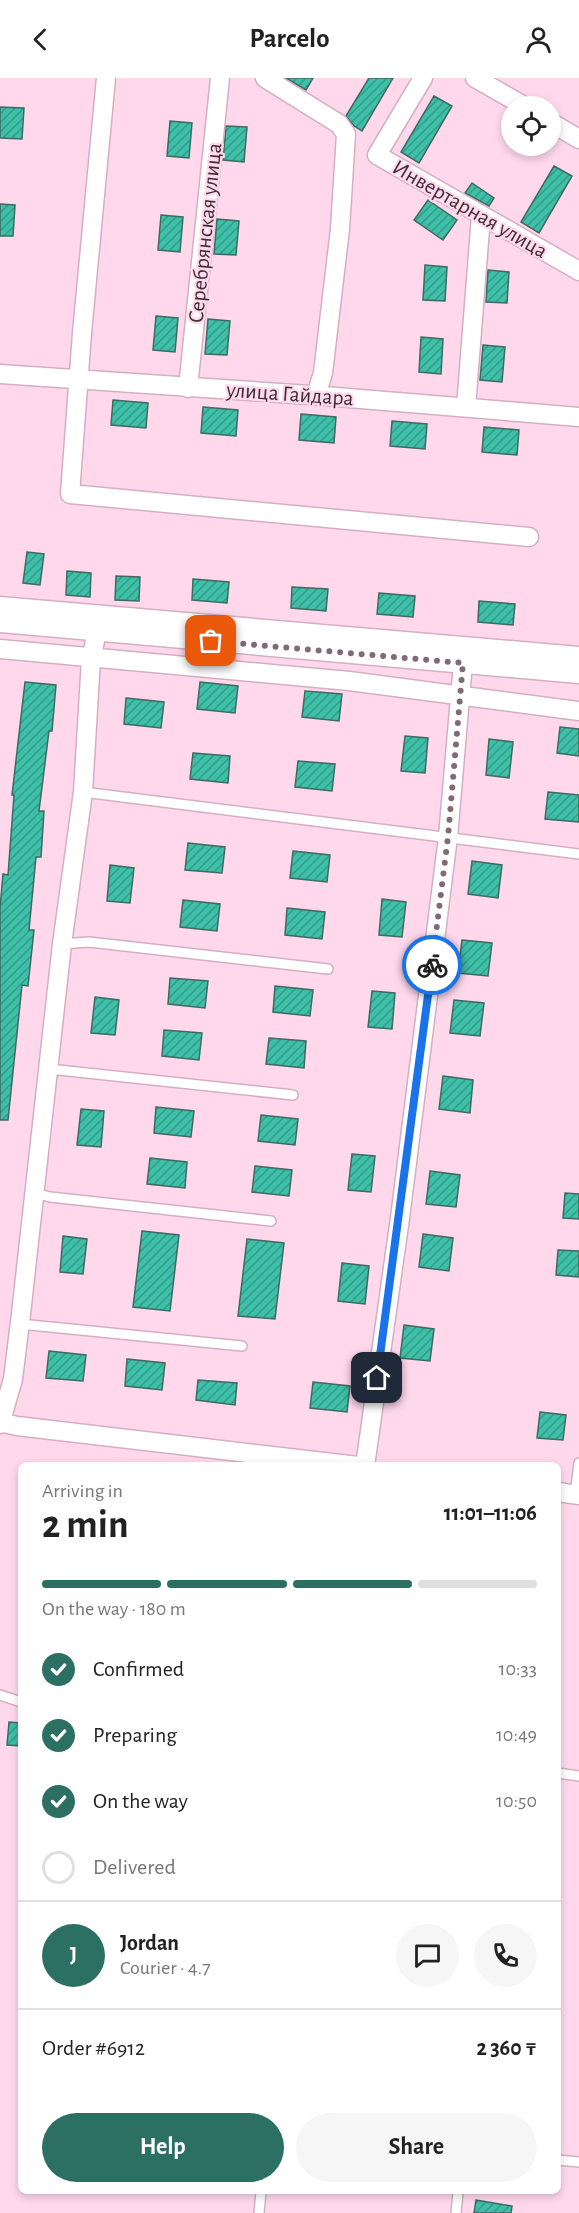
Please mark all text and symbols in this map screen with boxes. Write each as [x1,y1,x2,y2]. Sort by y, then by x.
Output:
icon: back [24,23,57,56]
icon: person [522,23,555,56]
text: Parcelo [249,25,330,52]
map controls [501,96,561,156]
button: locate [501,96,561,156]
street label: Серебрянская улица [185,142,225,324]
street label: Инвертарная улица [389,156,551,262]
street label: улица Гайдара [225,379,354,409]
pin [185,615,236,666]
icon: bag [194,624,227,657]
courier [402,935,462,995]
icon: bike [416,949,449,982]
pin [351,1352,402,1403]
icon: home [360,1361,393,1394]
text: Arriving in [42,1481,123,1501]
text: 11:01–11:06 [444,1502,537,1524]
text: 2 min [42,1506,129,1545]
text: On the way · 180 m [42,1599,186,1619]
icon: check [42,1653,75,1686]
text: Confirmed [93,1658,184,1680]
text: 10:33 [499,1659,537,1679]
icon: check [42,1719,75,1752]
text: Preparing [93,1724,177,1746]
text: 10:49 [496,1725,537,1745]
icon: check [42,1785,75,1818]
text: On the way [93,1790,188,1812]
text: 10:50 [496,1791,537,1811]
text: Delivered [93,1856,176,1878]
button: chat [396,1924,459,1987]
button: phone [474,1924,537,1987]
text: Jordan [120,1932,179,1954]
text: J [70,1944,77,1966]
text: Courier · 4.7 [120,1958,211,1978]
text: Order #6912 [42,2037,145,2059]
text: 2 360 ₸ [476,2037,537,2059]
button: Help [42,2113,284,2182]
button: Share [296,2113,537,2182]

